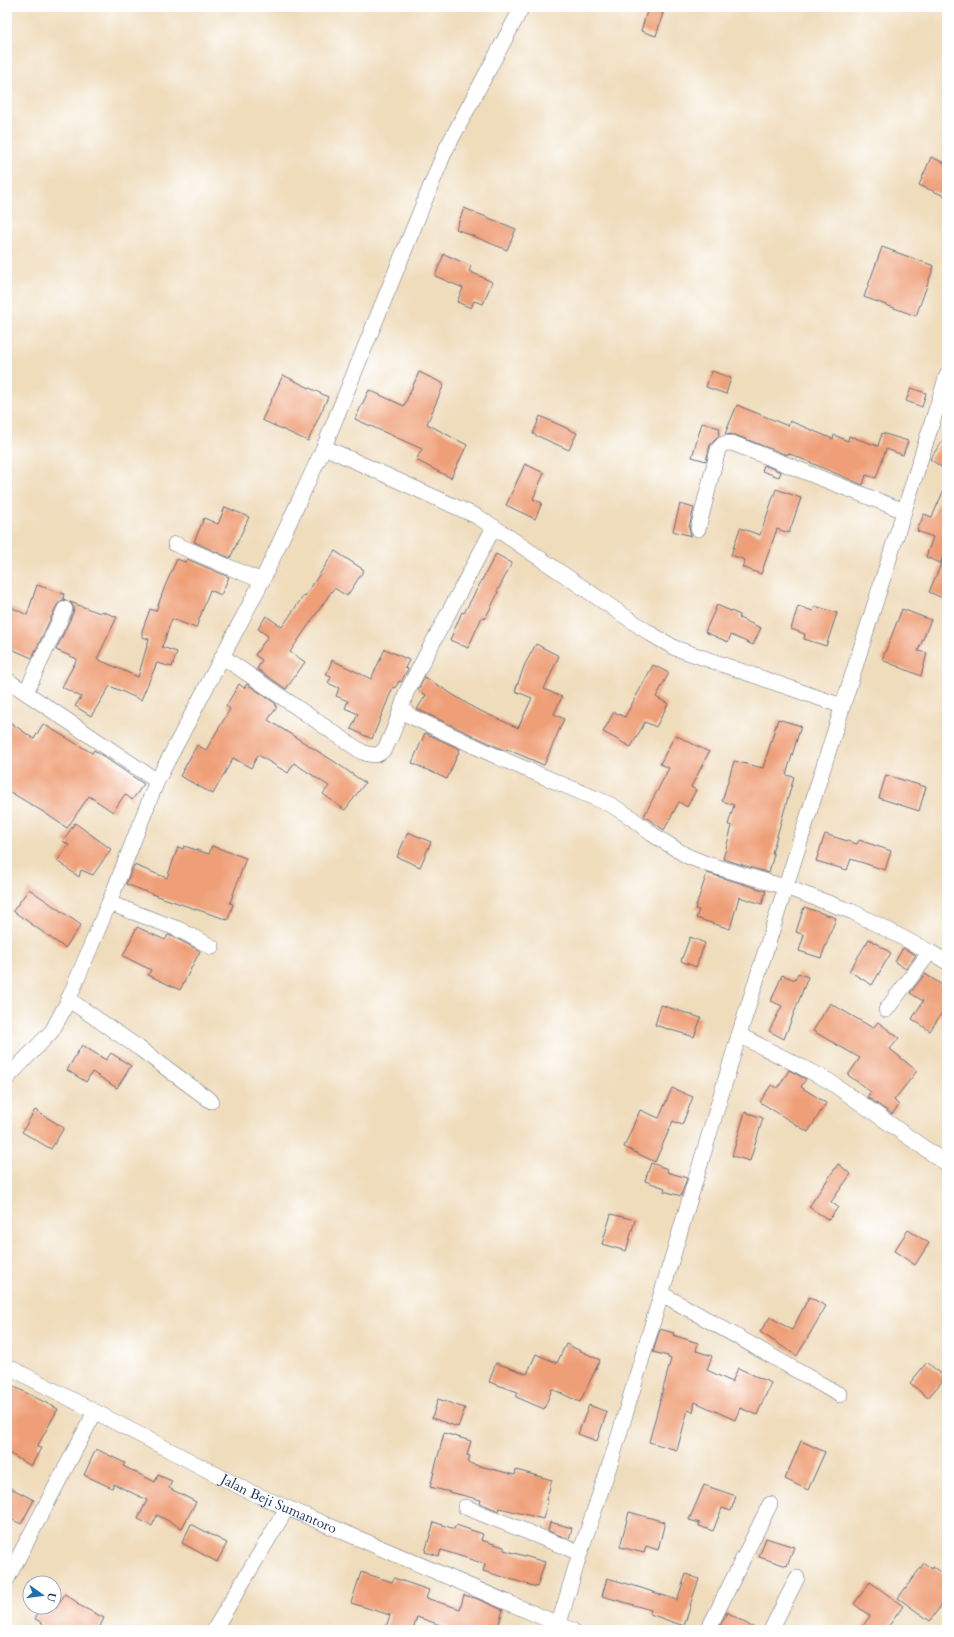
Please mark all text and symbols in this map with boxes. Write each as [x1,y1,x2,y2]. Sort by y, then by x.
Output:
street label: Jalan Beji Sumantoro [216,1468,340,1538]
north arrow [22,1575,62,1615]
text: U [43,1591,60,1603]

